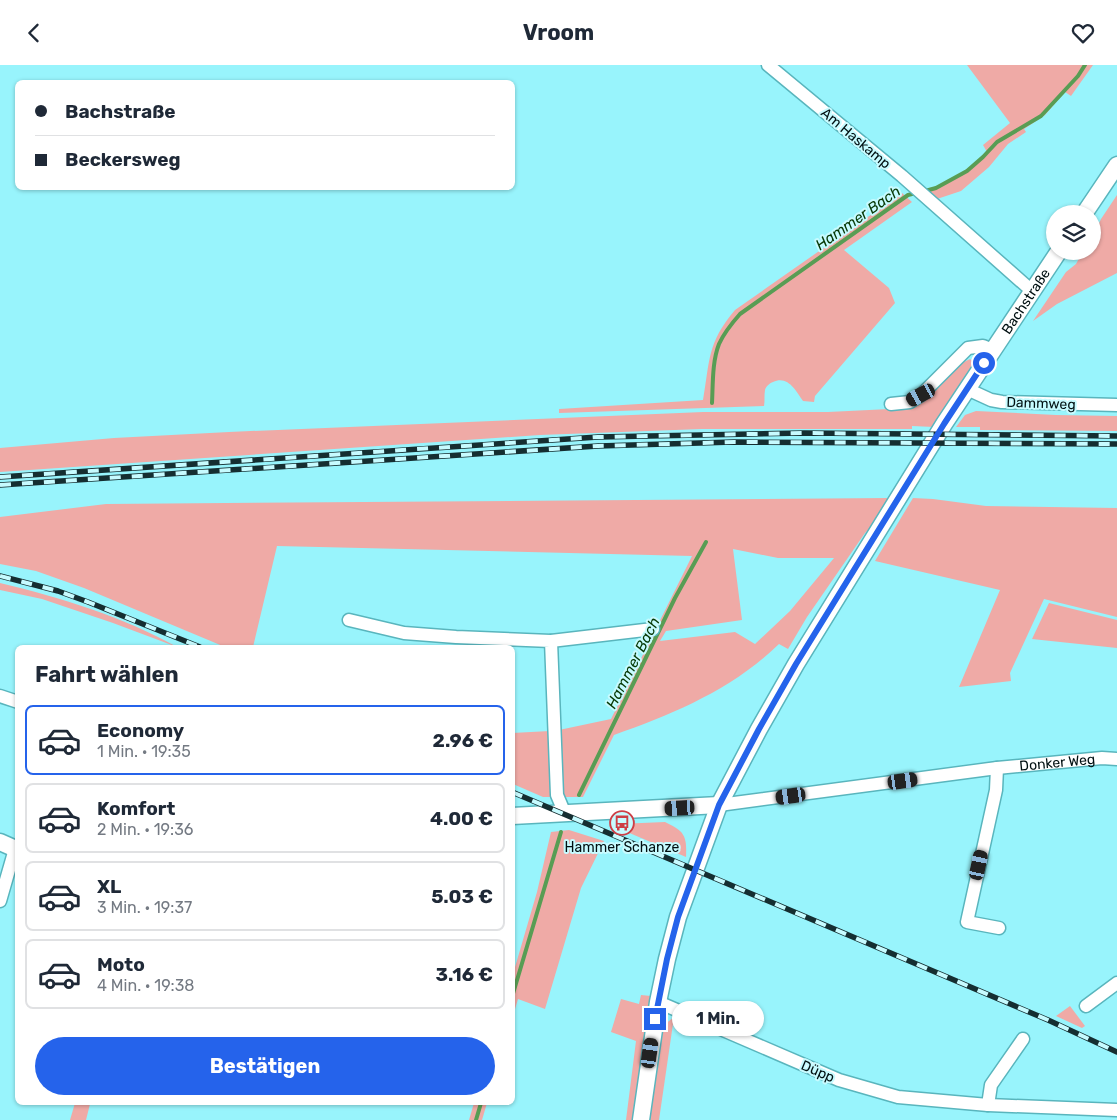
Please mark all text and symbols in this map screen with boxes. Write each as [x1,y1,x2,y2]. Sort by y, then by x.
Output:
icon: back [20,19,48,47]
text: Vroom [523,19,594,46]
icon: heart [1069,19,1097,47]
text: Bachstraße [65,100,176,123]
street label: Am Haskamp [817,104,894,172]
text: Beckersweg [65,148,181,171]
water label: Hammer Bach [812,182,904,254]
map controls [1046,205,1101,260]
button: layers [1046,205,1101,260]
street label: Bachstraße [998,265,1054,337]
route start [973,352,995,374]
car [904,381,937,409]
street label: Dammweg [1006,394,1076,413]
water label: Hammer Bach [602,614,664,712]
text: Fahrt wählen [35,661,179,688]
icon: car [37,718,82,763]
text: Economy [97,719,184,742]
text: 2.96 € [433,729,493,752]
text: 1 Min. · 19:35 [97,742,191,761]
street label: Donker Weg [1019,751,1096,775]
car [887,771,918,791]
car [775,786,806,806]
icon: car [37,796,82,841]
text: Komfort [97,797,175,820]
car [664,800,695,816]
text: 4.00 € [430,807,493,830]
bus stop icon: Hammer Schanze [609,810,635,836]
text: 2 Min. · 19:36 [97,820,193,839]
place label: Hammer Schanze [565,839,680,856]
car [968,849,989,881]
icon: car [37,874,82,919]
text: XL [97,875,121,898]
text: 5.03 € [431,885,493,908]
text: 3 Min. · 19:37 [97,898,192,917]
icon: car [37,952,82,997]
text: Moto [97,953,145,976]
text: 3.16 € [436,963,493,986]
text: 4 Min. · 19:38 [97,976,195,995]
callout: 1 Min. [672,1001,765,1037]
route end [644,1008,666,1030]
text: 1 Min. [696,1009,740,1028]
button: Bestätigen [35,1037,495,1095]
car [640,1037,659,1069]
street label: Düpp [798,1057,837,1086]

